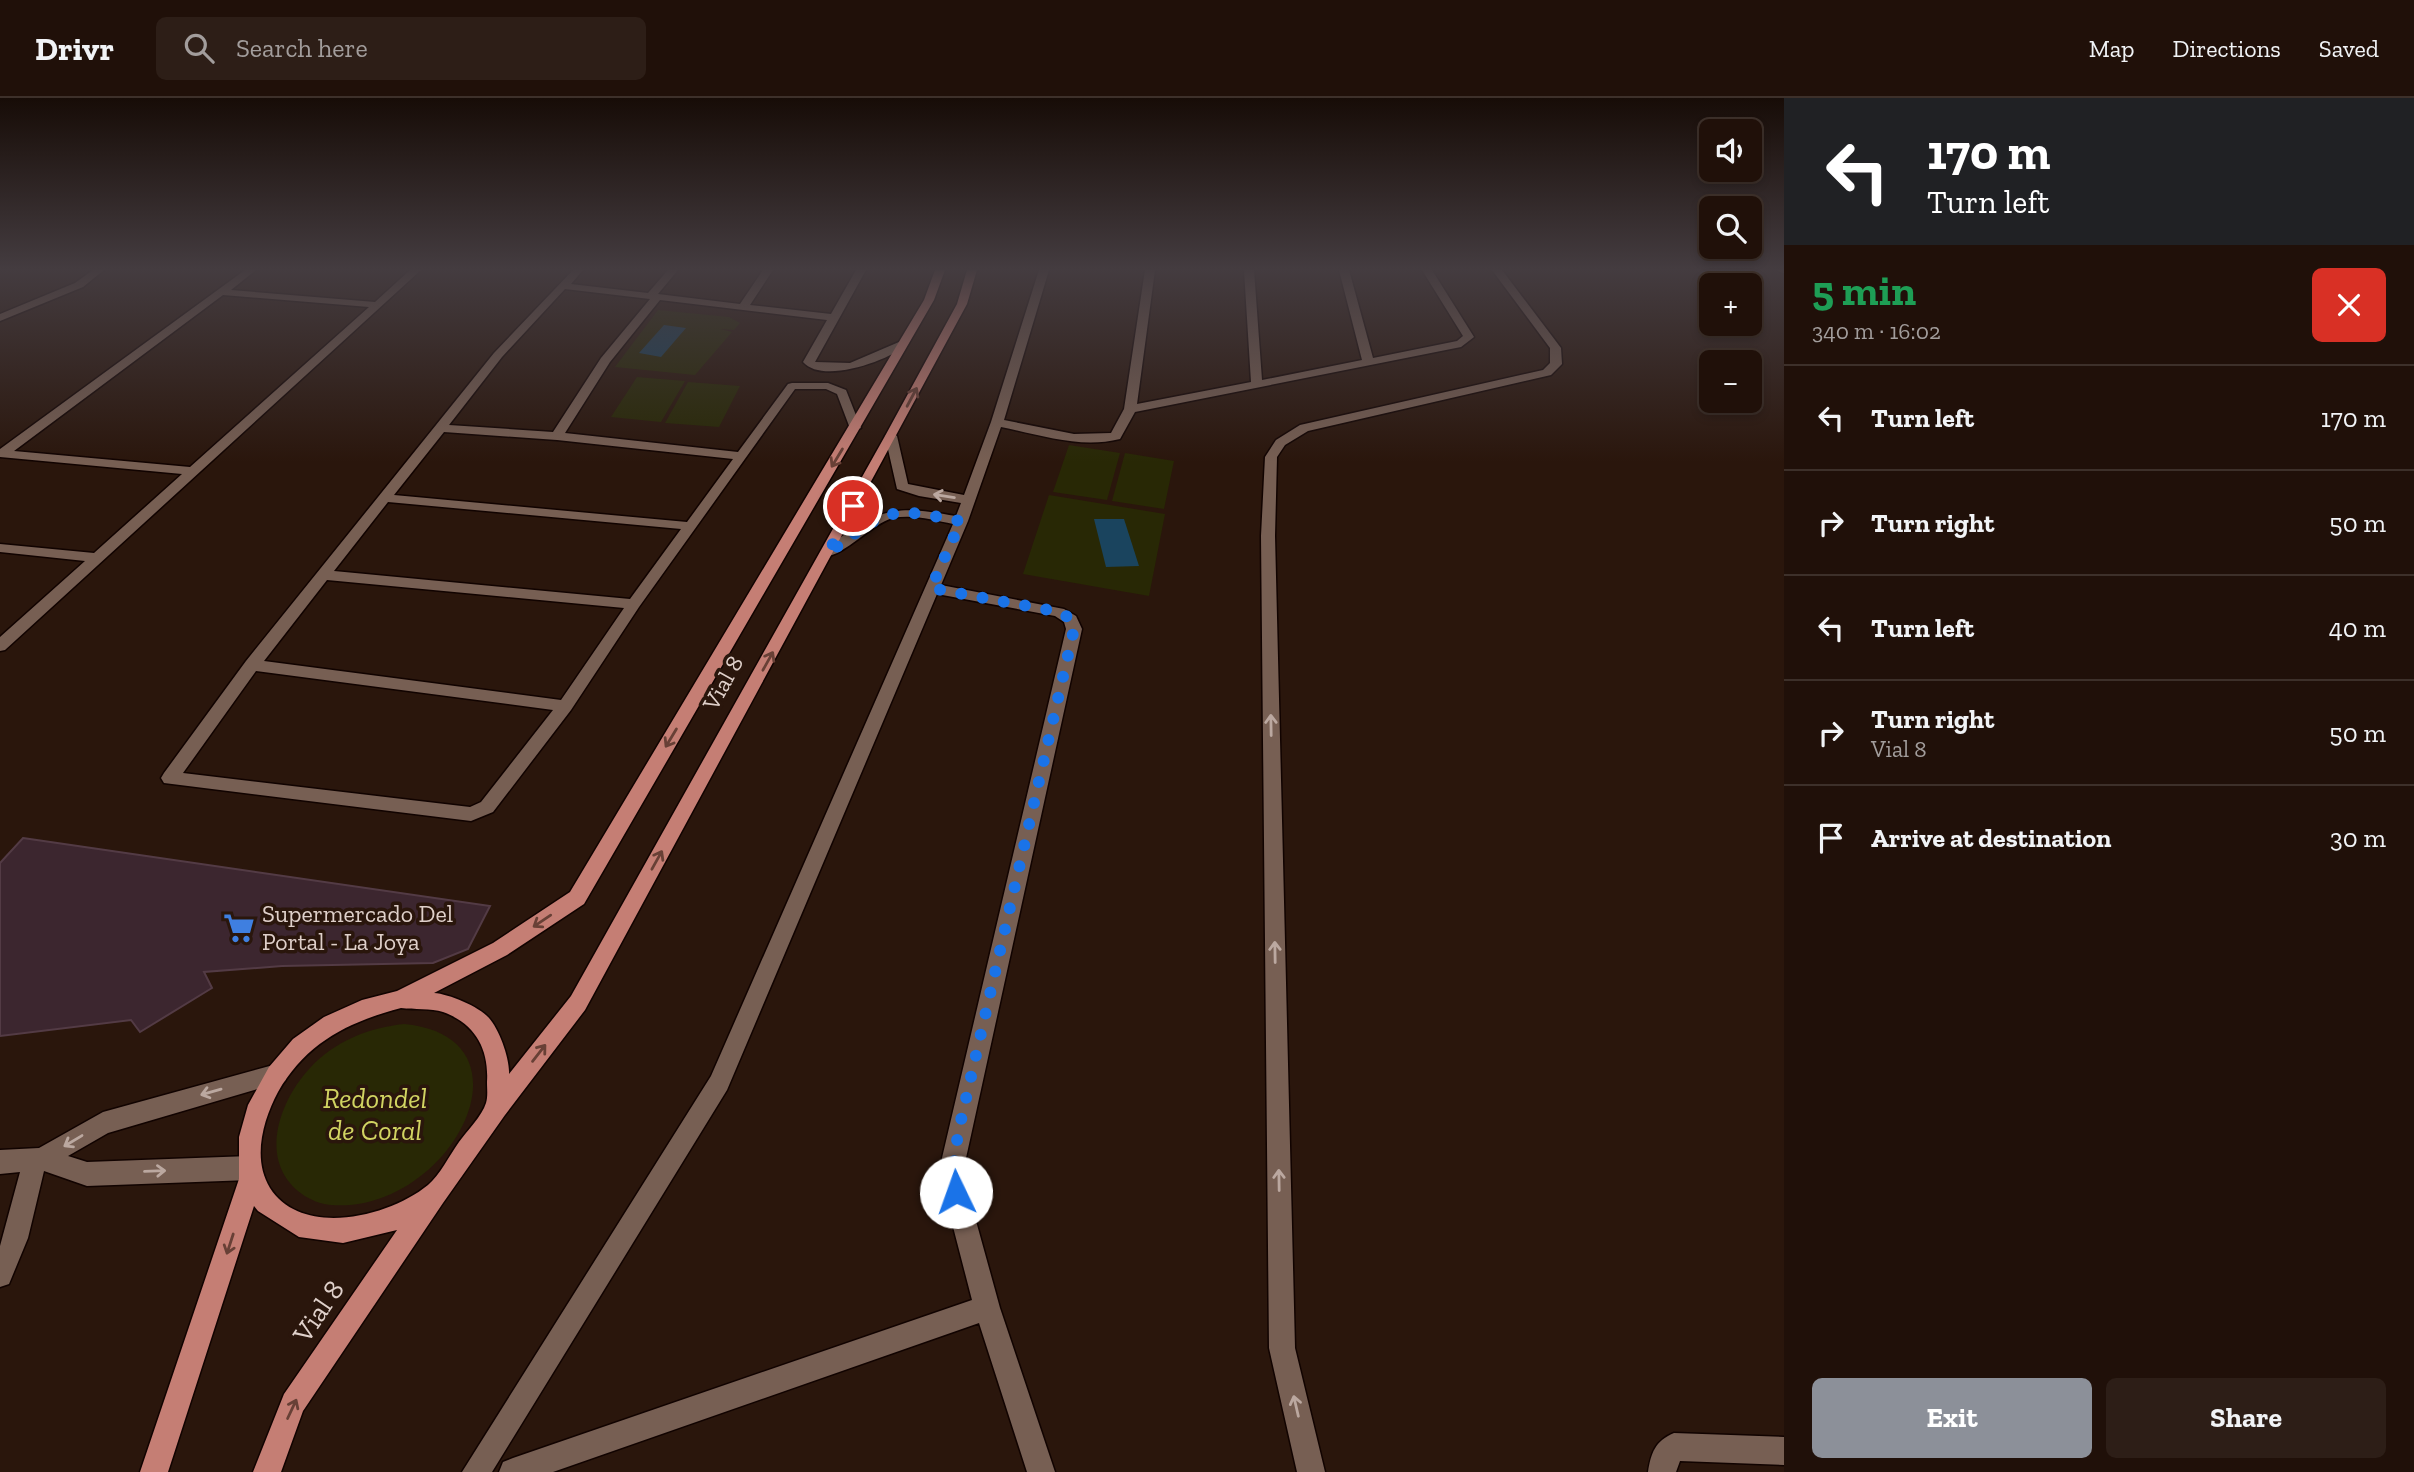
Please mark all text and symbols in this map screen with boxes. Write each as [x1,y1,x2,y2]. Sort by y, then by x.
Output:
search box [156,17,646,80]
text: Drivr [35,29,114,68]
icon: search [180,29,218,67]
text: Search here [236,32,368,64]
text: Map [2089,34,2135,63]
text: Directions [2173,34,2281,63]
text: Saved [2319,34,2379,63]
map controls [1699,119,1762,413]
button: sound [1699,119,1762,182]
text: 170 m [1927,123,2050,182]
icon: left [1812,126,1903,217]
text: Turn left [1927,183,2049,221]
button: search [1699,196,1762,259]
text: 5 min [1812,265,1916,316]
button: close [2312,268,2386,342]
button: + [1699,273,1762,336]
text: 340 m · 16:02 [1812,317,1941,345]
button: − [1699,350,1762,413]
one-way arrow [905,387,919,407]
icon: left [1812,399,1850,437]
text: Turn left [1871,402,1974,434]
text: 170 m [2321,402,2386,434]
one-way arrow [830,448,844,468]
pin [823,476,883,536]
icon: arrive [834,487,872,525]
one-way arrow [933,490,955,503]
icon: right [1812,504,1850,542]
text: Turn right [1871,507,1994,539]
text: 50 m [2329,507,2386,539]
icon: left [1812,609,1850,647]
text: Turn left [1871,612,1974,644]
text: 40 m [2329,612,2386,644]
street label: Vial 8 [695,650,749,716]
one-way arrow [761,651,775,671]
text: Turn right [1871,703,1994,735]
one-way arrow [1265,713,1278,736]
icon: right [1812,714,1850,752]
text: 50 m [2329,717,2386,749]
one-way arrow [664,728,678,748]
text: Vial 8 [1871,735,1927,763]
icon: arrive [1812,819,1850,857]
text: Arrive at destination [1871,822,2111,854]
text: 30 m [2330,822,2386,854]
one-way arrow [650,850,664,870]
place label: Supermercado Del Portal - La Joya [262,899,453,956]
supermarket icon: Supermercado Del Portal - La Joya [222,911,256,945]
one-way arrow [532,914,552,928]
one-way arrow [1269,941,1282,964]
one-way arrow [531,1044,546,1063]
park label: Redondel de Coral [323,1082,427,1147]
one-way arrow [200,1087,222,1100]
one-way arrow [63,1134,83,1148]
position arrow [919,1155,993,1229]
one-way arrow [143,1165,166,1178]
one-way arrow [1273,1168,1286,1191]
one-way arrow [223,1233,236,1255]
street label: Vial 8 [285,1274,351,1349]
button: Exit [1812,1378,2092,1458]
button: Share [2106,1378,2386,1458]
one-way arrow [1289,1395,1302,1417]
one-way arrow [286,1399,299,1420]

